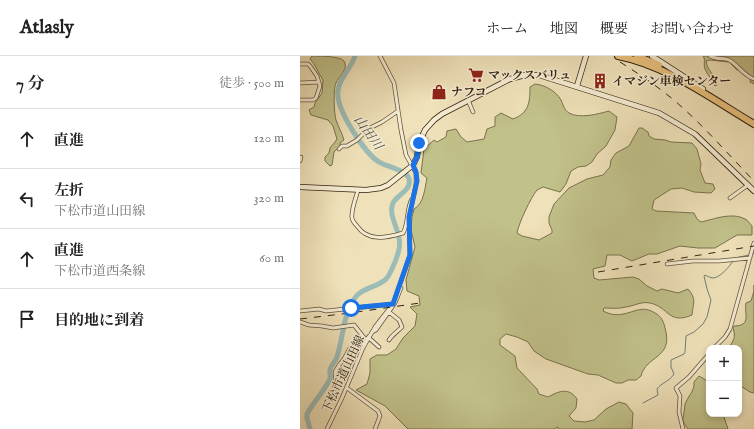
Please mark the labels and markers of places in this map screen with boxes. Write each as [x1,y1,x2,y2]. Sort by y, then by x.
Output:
supermarket icon: マックスバリュ [467,66,485,84]
place label: マックスバリュ [488,68,571,83]
building icon: イマジン車検センター [591,72,609,90]
place label: イマジン車検センター [612,74,731,89]
shop icon: ナフコ [430,83,448,101]
place label: ナフコ [451,85,486,100]

